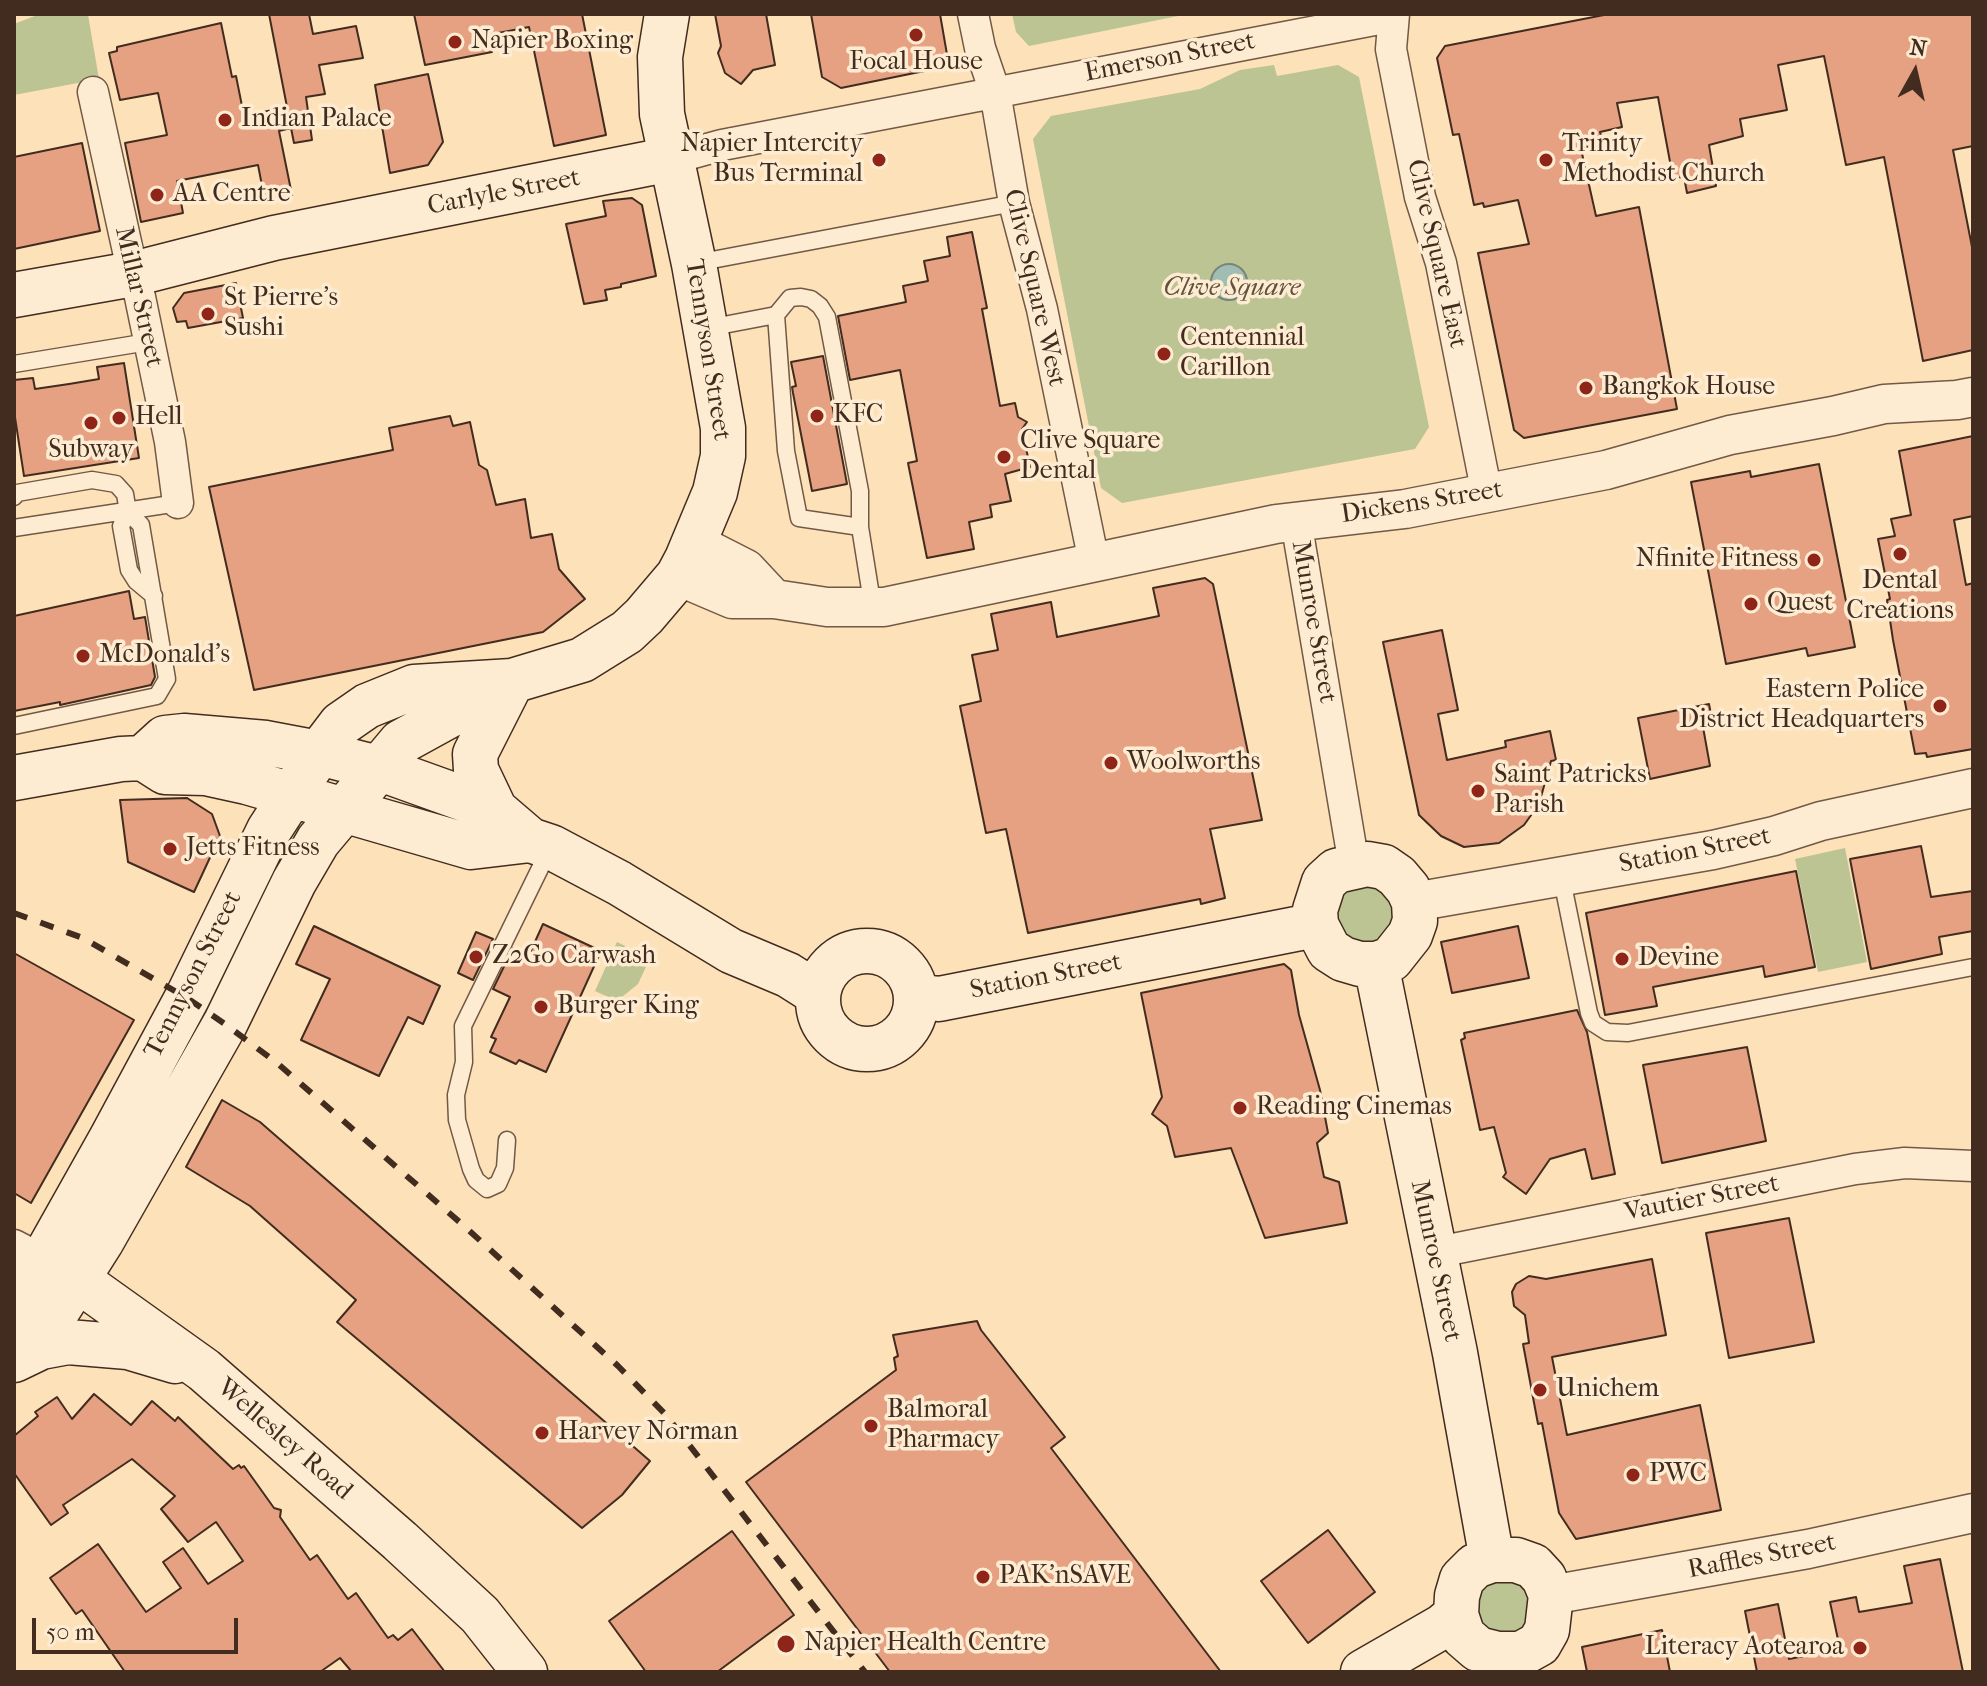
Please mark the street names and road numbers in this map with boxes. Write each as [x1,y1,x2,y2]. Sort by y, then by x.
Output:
street label: Emerson Street [1082,26,1258,90]
street label: Clive Square East [1399,157,1473,351]
street label: Carlyle Street [425,163,583,223]
street label: Clive Square West [996,186,1072,390]
street label: Millar Street [107,224,169,370]
street label: Tennyson Street [677,257,737,443]
street label: Dickens Street [1339,475,1505,531]
street label: Munroe Street [1283,538,1343,706]
street label: Station Street [1617,821,1773,881]
street label: Tennyson Street [139,886,249,1064]
street label: Station Street [968,947,1124,1007]
street label: Vautier Street [1622,1169,1782,1229]
street label: Munroe Street [1403,1177,1467,1345]
street label: Wellesley Road [210,1373,358,1507]
street label: Raffles Street [1685,1527,1839,1587]

